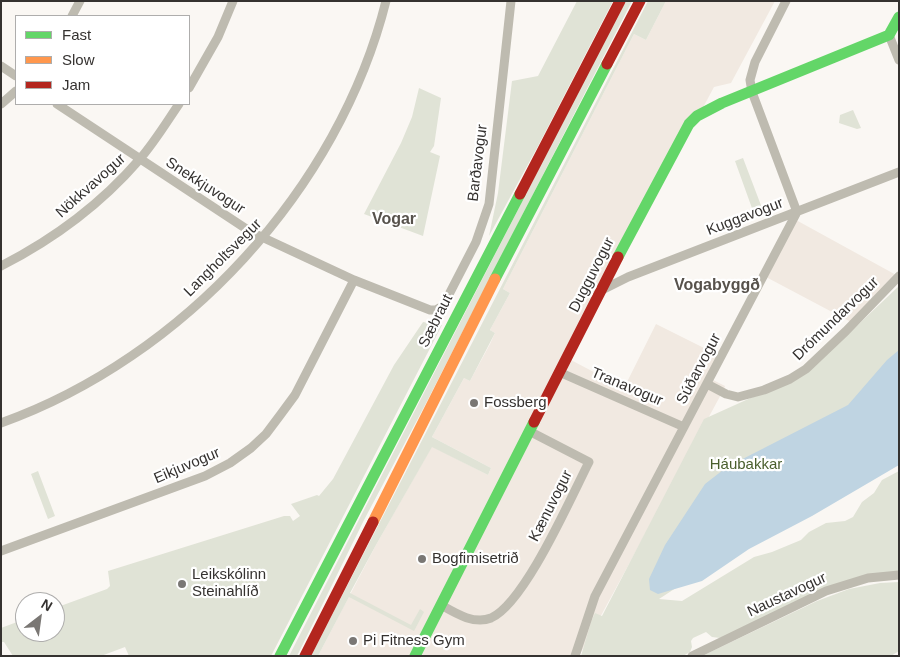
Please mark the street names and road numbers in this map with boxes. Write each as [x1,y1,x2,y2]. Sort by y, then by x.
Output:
street label: Barðavogur [464,123,492,203]
street label: Nökkvavogur [52,150,130,222]
street label: Snekkjuvogur [162,154,248,218]
street label: Kuggavogur [704,194,786,240]
street label: Langholtsvegur [180,215,266,301]
street label: Dugguvogur [565,235,619,315]
street label: Drómundarvogur [789,273,883,365]
street label: Sæbraut [415,291,457,351]
street label: Súðarvogur [673,331,725,407]
street label: Tranavogur [588,364,666,410]
street label: Eikjuvogur [151,444,223,488]
street label: Kænuvogur [525,467,577,545]
street label: Naustavogur [745,569,829,621]

